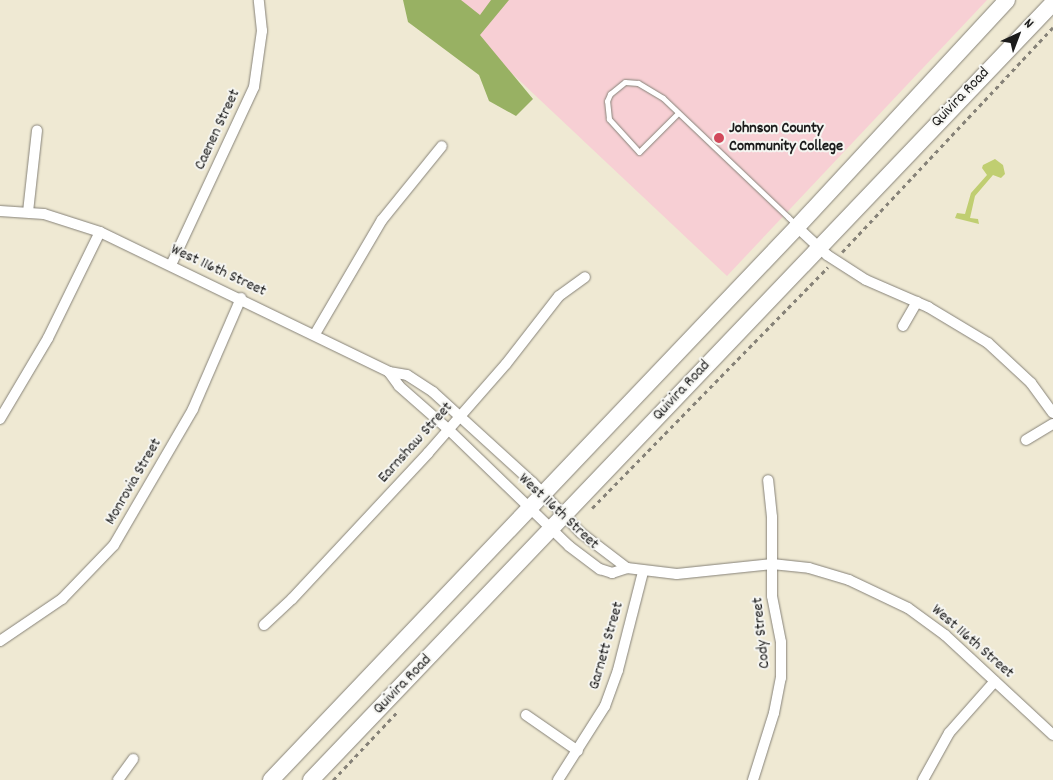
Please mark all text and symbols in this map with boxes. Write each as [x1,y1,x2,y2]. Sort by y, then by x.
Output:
north arrow [993,10,1043,60]
text: N [1019,14,1038,34]
street label: Quivira Road [928,64,994,132]
street label: Caenen Street [191,87,245,173]
place label: Johnson County Community College [729,119,843,157]
marker: Johnson County Community College [713,132,725,144]
street label: West 116th Street [167,241,269,301]
street label: Quivira Road [649,357,715,425]
street label: Earnshaw Street [375,398,457,488]
street label: Monrovia Street [102,435,166,529]
street label: West 116th Street [514,470,602,554]
street label: Cody Street [749,596,775,670]
street label: Garnett Street [585,600,629,692]
street label: West 116th Street [927,601,1017,683]
street label: Quivira Road [370,651,436,719]

